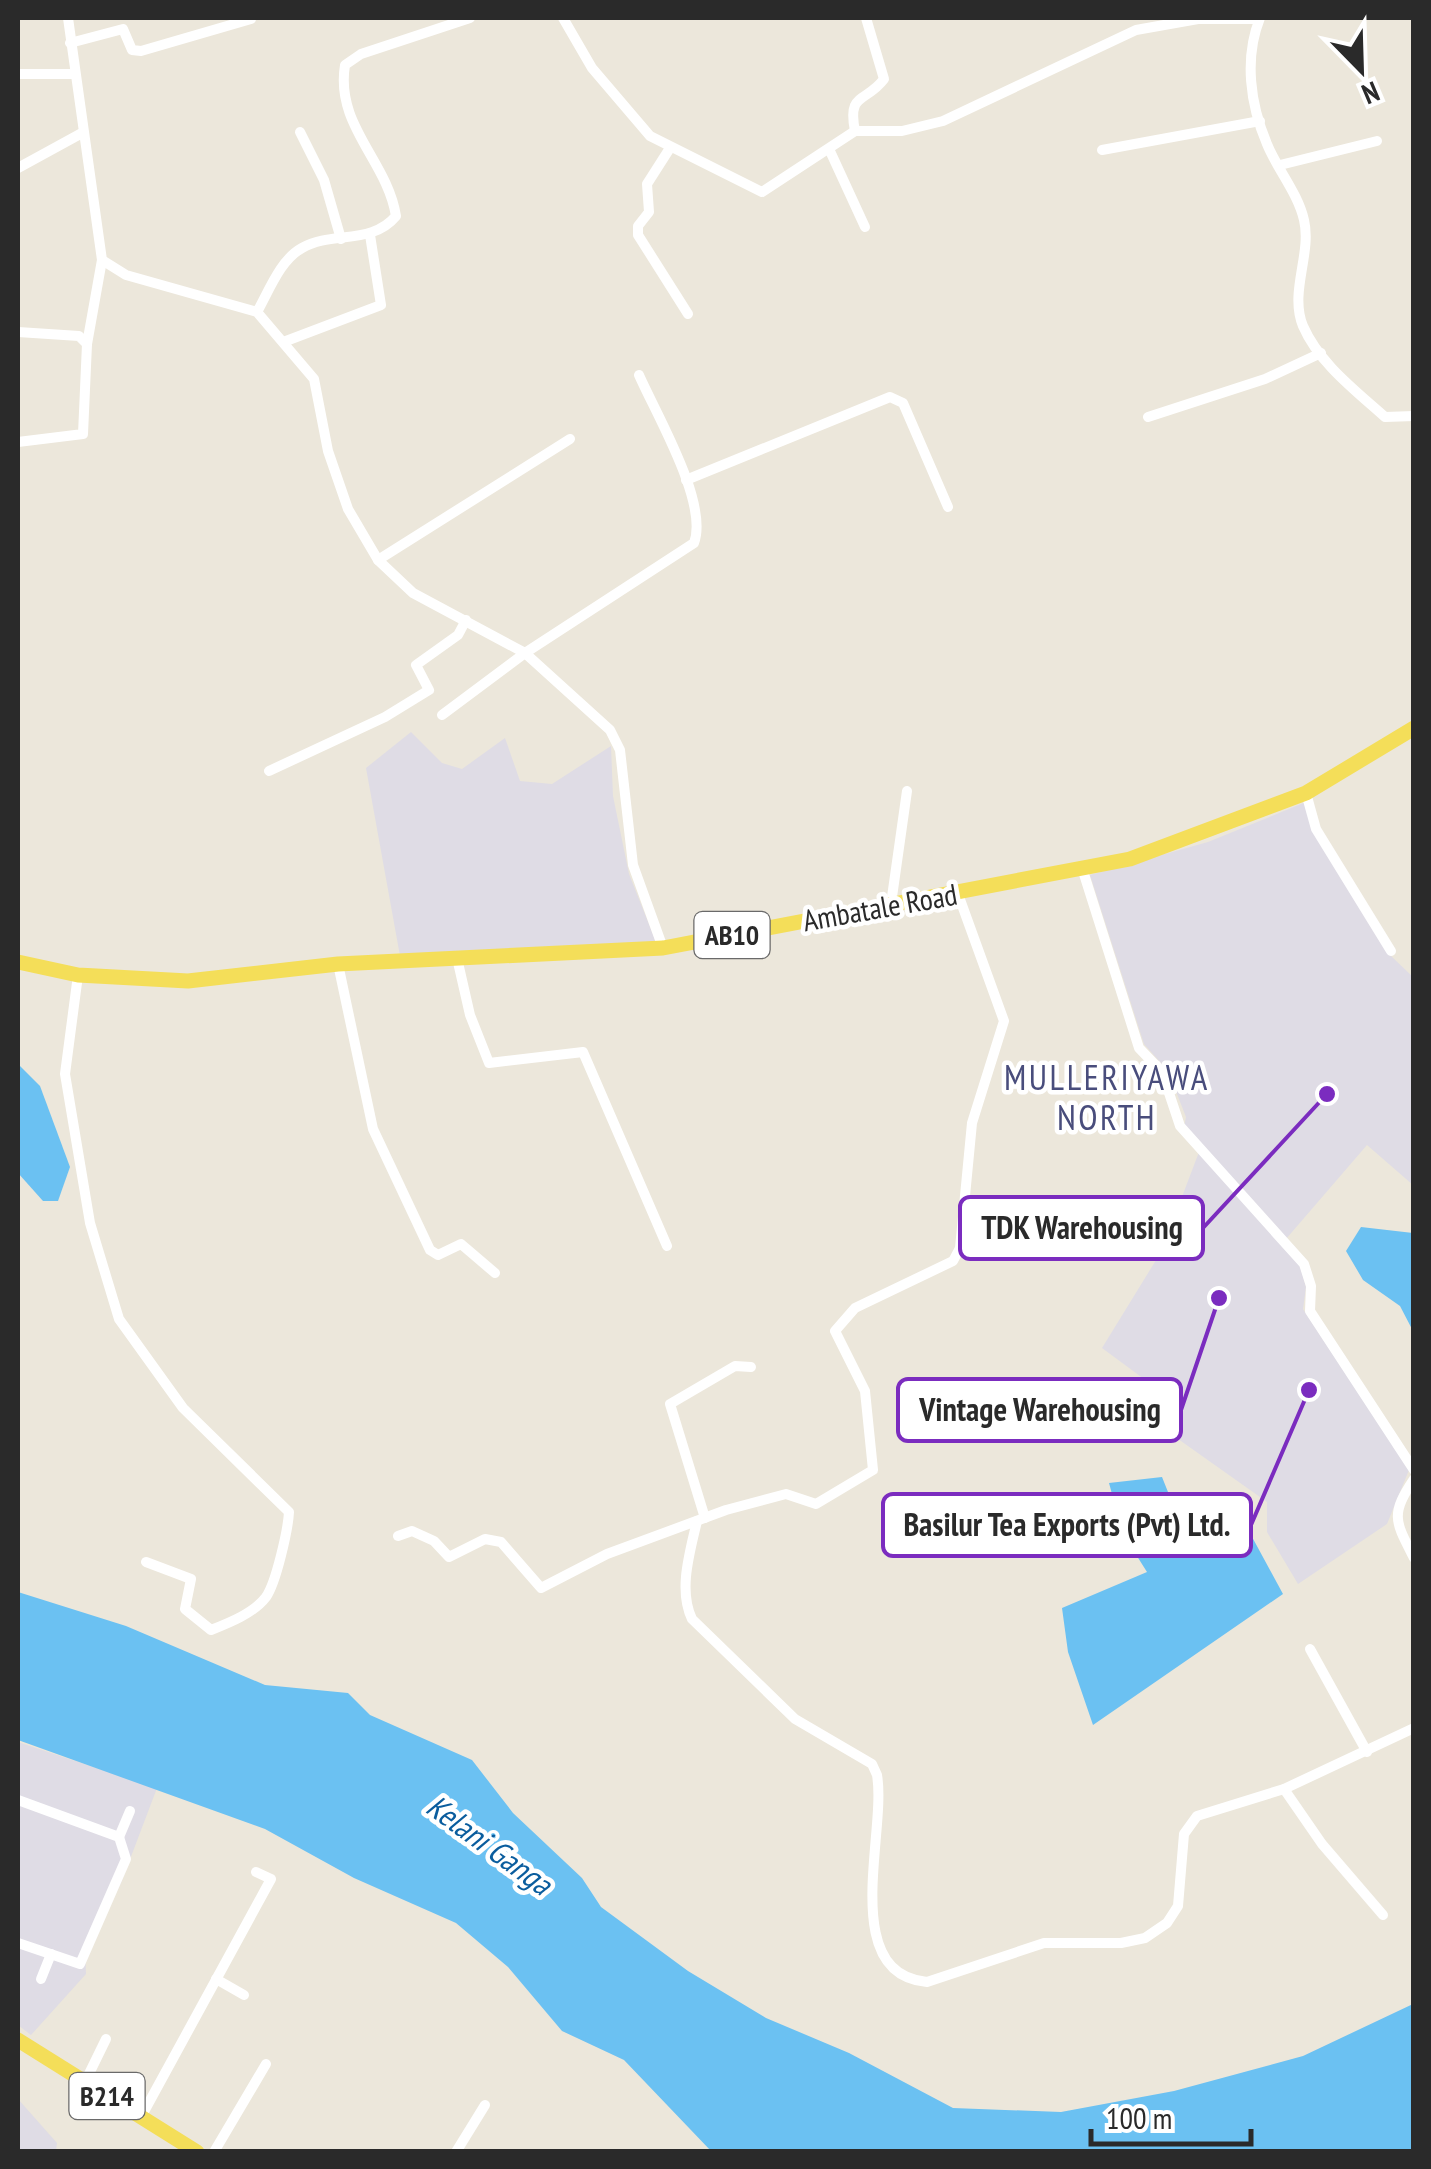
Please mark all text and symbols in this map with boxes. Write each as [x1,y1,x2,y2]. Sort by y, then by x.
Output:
north arrow [1311,20,1411,120]
text: N [1357,73,1385,113]
street label: Ambatale Road [800,874,960,939]
road number: AB10 [694,912,770,958]
district label: MULLERIYAWA NORTH [1004,1054,1210,1140]
callout: TDK Warehousing [960,1197,1203,1259]
text: TDK Warehousing [981,1206,1183,1248]
callout: Vintage Warehousing [898,1379,1181,1441]
text: Vintage Warehousing [918,1388,1161,1430]
callout: Basilur Tea Exports (Pvt) Ltd. [883,1494,1251,1556]
text: Basilur Tea Exports (Pvt) Ltd. [903,1503,1231,1545]
water label: Kelani Ganga [419,1785,562,1905]
road number: B214 [70,2073,144,2119]
scale bar [1091,2084,1251,2146]
text: 100 m [1106,2098,1172,2137]

